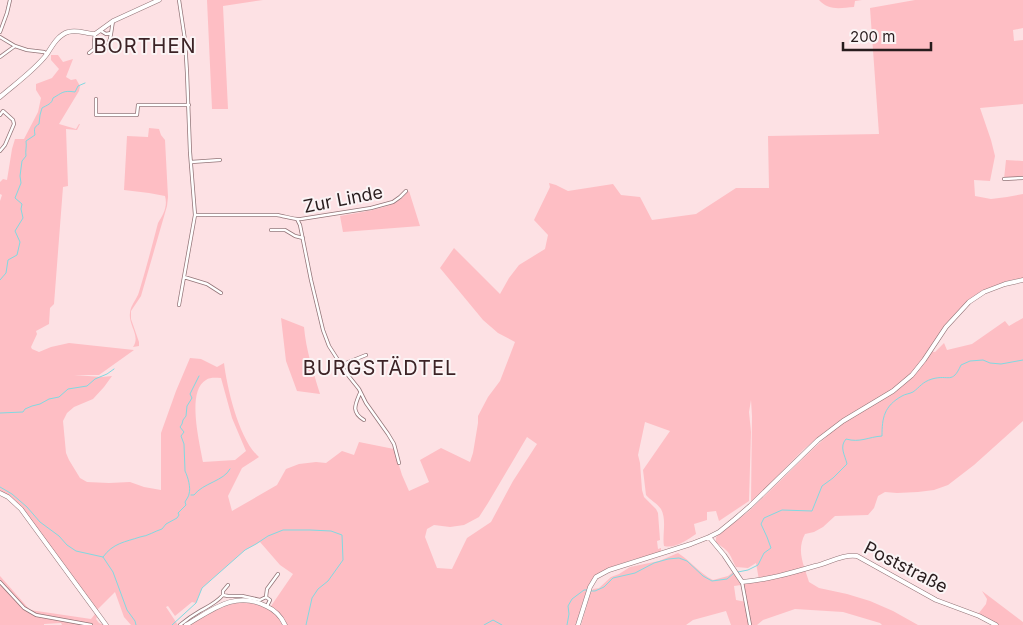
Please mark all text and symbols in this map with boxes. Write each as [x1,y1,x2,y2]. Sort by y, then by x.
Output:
scale bar [843,20,930,52]
text: 200 m [850,27,895,46]
district label: BORTHEN [93,34,197,58]
street label: Zur Linde [301,181,385,217]
district label: BURGSTÄDTEL [303,356,457,380]
street label: Poststraße [861,537,951,597]

